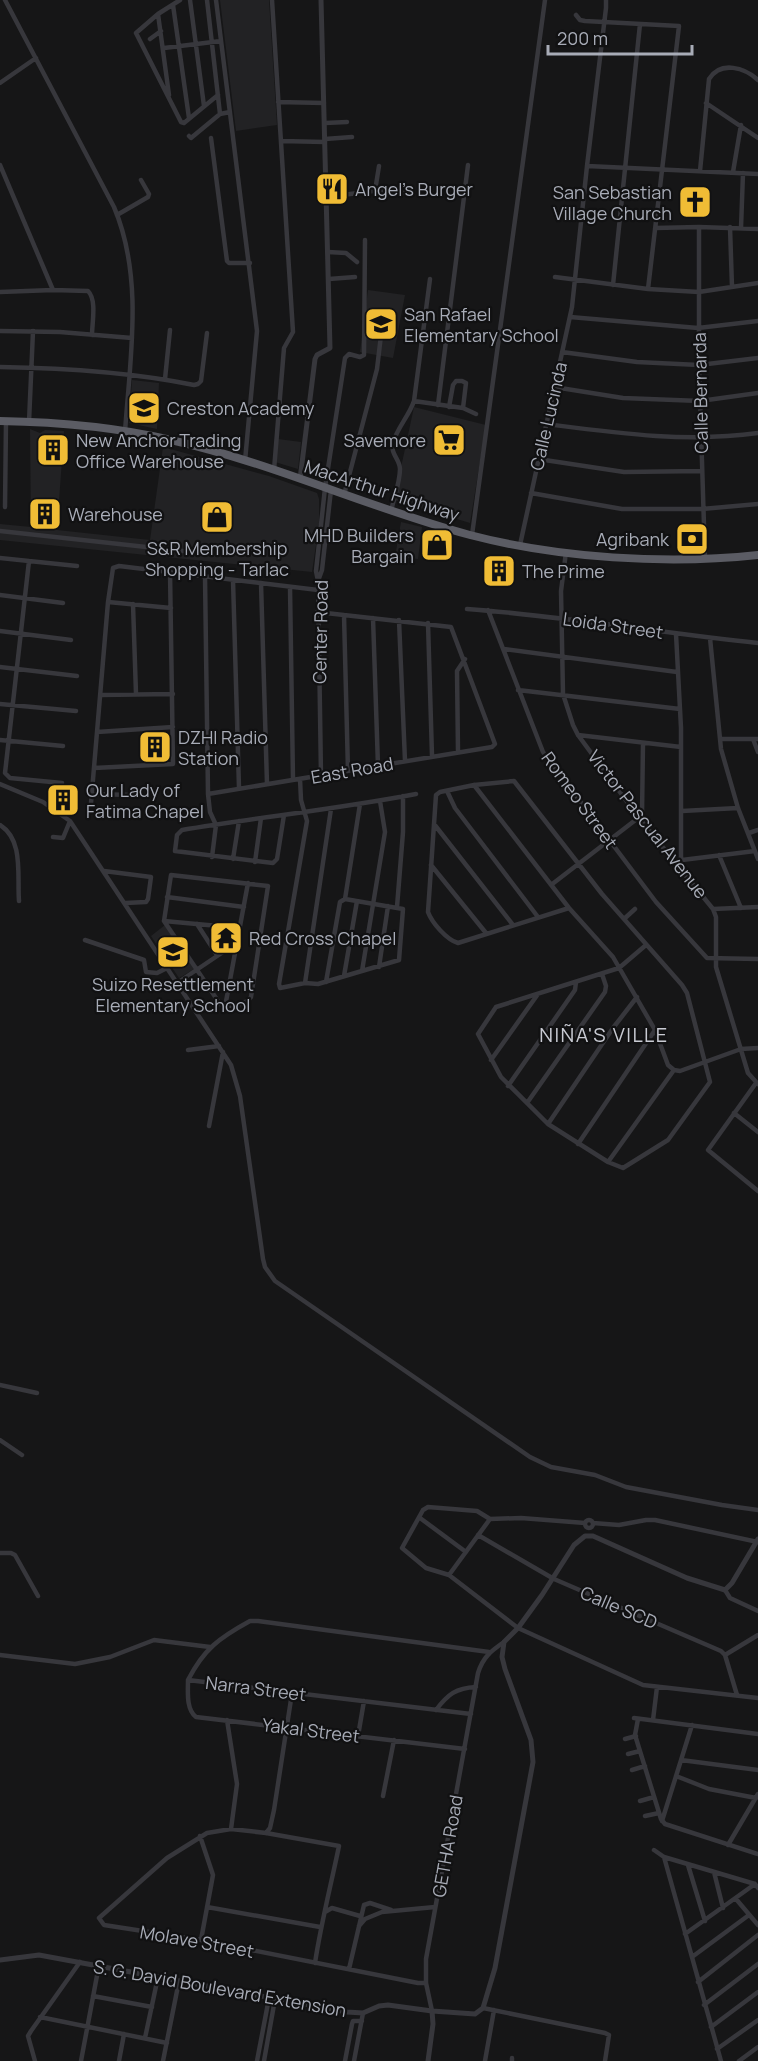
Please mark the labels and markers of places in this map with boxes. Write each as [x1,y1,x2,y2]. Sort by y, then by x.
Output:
restaurant icon: Angel's Burger [314,171,350,207]
place label: Angel's Burger [355,177,474,201]
place label: San Sebastian Village Church [553,180,672,225]
church icon: San Sebastian Village Church [677,184,713,220]
place label: San Rafael Elementary School [404,302,559,347]
school or university icon: San Rafael Elementary School [363,306,399,342]
school or university icon: Creston Academy [126,390,162,426]
place label: Creston Academy [167,396,315,420]
supermarket icon: Savemore [431,422,467,458]
place label: New Anchor Trading Office Warehouse [76,428,242,473]
place label: Savemore [344,428,426,452]
building icon: New Anchor Trading Office Warehouse [35,432,71,468]
building icon: Warehouse [27,496,63,532]
shop icon: S&R Membership Shopping - Tarlac [199,499,235,535]
place label: Warehouse [68,502,163,526]
bank icon: Agribank [674,521,710,557]
place label: MHD Builders Bargain [304,523,414,568]
shop icon: MHD Builders Bargain [419,527,455,563]
place label: Agribank [596,527,670,551]
place label: S&R Membership Shopping - Tarlac [145,536,289,581]
building icon: The Prime [481,553,517,589]
place label: The Prime [522,559,605,583]
place label: DZHI Radio Station [178,725,268,770]
building icon: DZHI Radio Station [137,729,173,765]
place label: Our Lady of Fatima Chapel [86,778,204,823]
building icon: Our Lady of Fatima Chapel [45,782,81,818]
temple icon: Red Cross Chapel [208,920,244,956]
place label: Red Cross Chapel [249,926,396,950]
school or university icon: Suizo Resettlement Elementary School [155,934,191,970]
place label: Suizo Resettlement Elementary School [92,972,254,1017]

